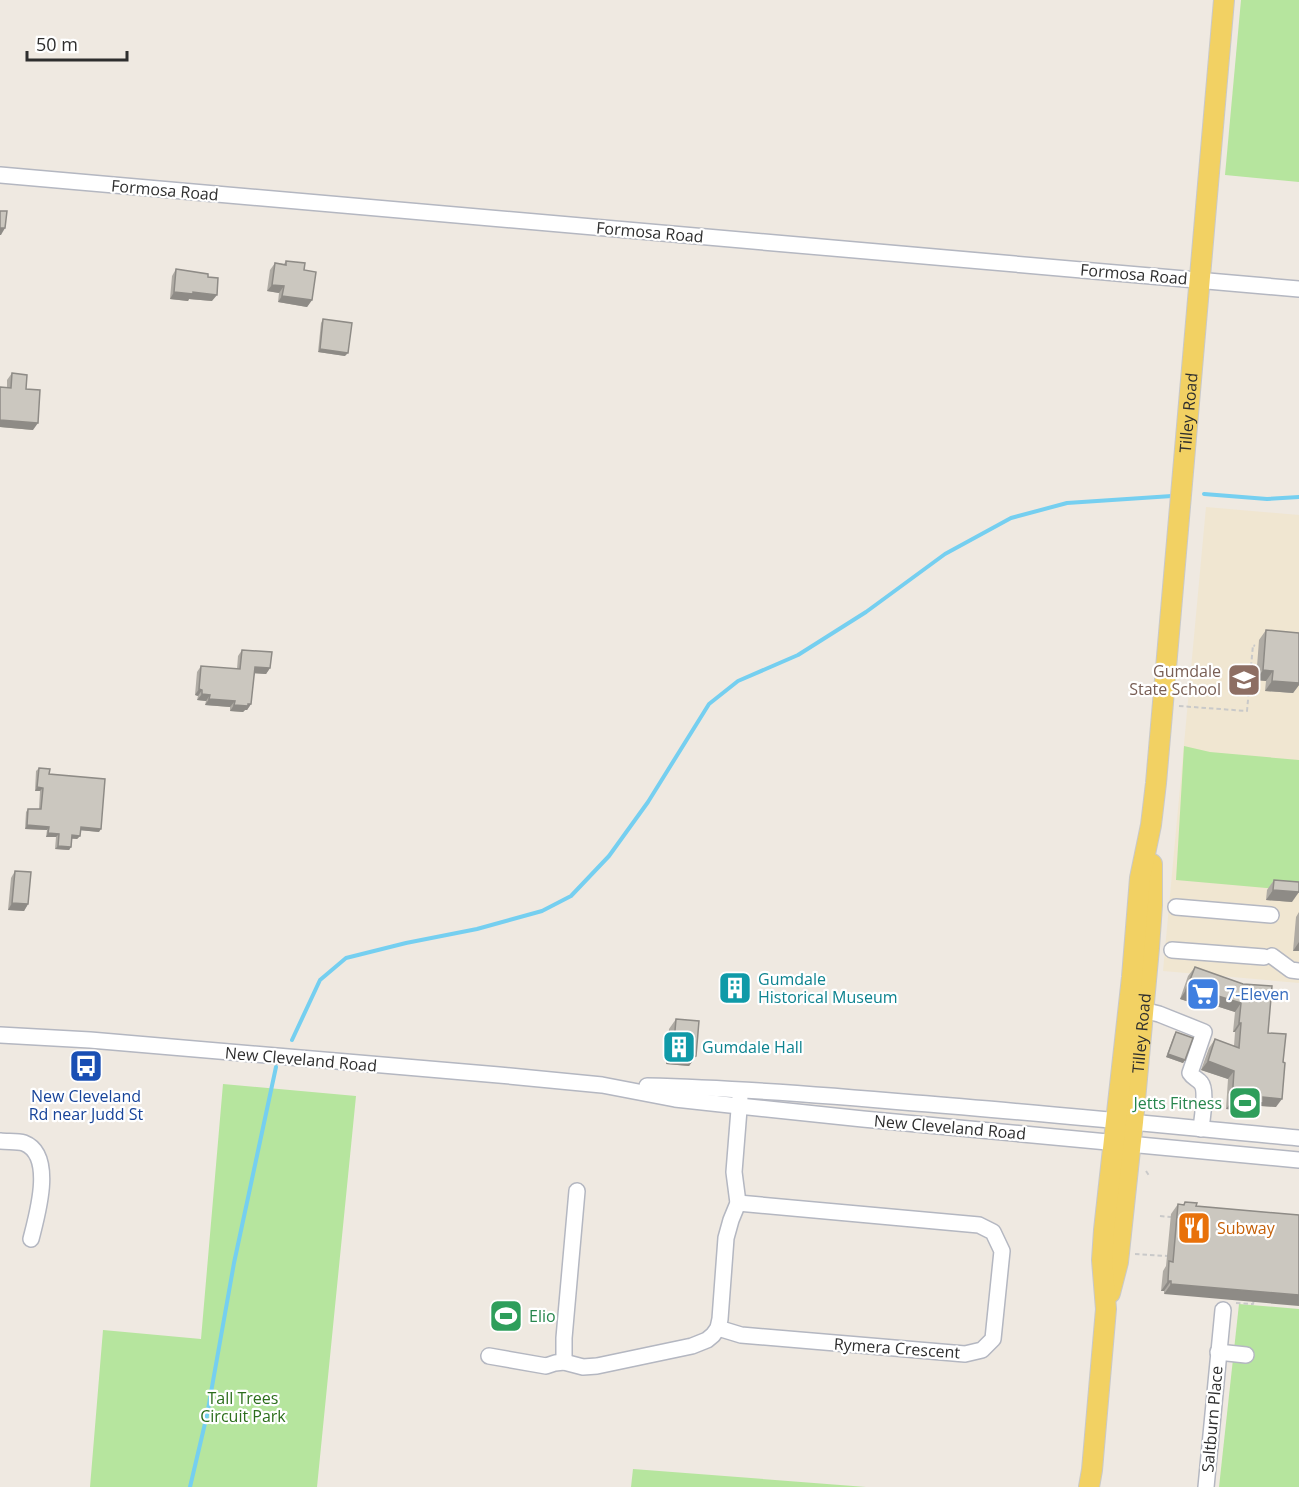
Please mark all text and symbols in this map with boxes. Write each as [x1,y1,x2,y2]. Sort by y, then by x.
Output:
scale bar [27,24,128,62]
text: 50 m [36,32,78,56]
street label: Formosa Road [110,174,220,206]
street label: Formosa Road [595,216,705,248]
street label: Formosa Road [1079,258,1189,290]
street label: Tilley Road [1174,372,1203,454]
place label: Gumdale State School [1129,660,1221,700]
school or university icon: Gumdale State School [1226,662,1262,698]
place label: Gumdale Historical Museum [758,968,898,1008]
building icon: Gumdale Historical Museum [717,970,753,1006]
supermarket icon: 7-Eleven [1185,976,1221,1012]
place label: 7-Eleven [1226,983,1289,1005]
street label: Tilley Road [1127,992,1156,1074]
building icon: Gumdale Hall [661,1029,697,1065]
place label: Gumdale Hall [702,1036,803,1058]
street label: New Cleveland Road [224,1041,378,1077]
bus stop icon: New Cleveland Rd near Judd St [68,1048,104,1084]
place label: New Cleveland Rd near Judd St [29,1085,144,1125]
sports icon: Jetts Fitness [1227,1085,1263,1121]
place label: Jetts Fitness [1131,1092,1222,1114]
street label: New Cleveland Road [873,1109,1027,1145]
restaurant icon: Subway [1176,1210,1212,1246]
place label: Subway [1217,1217,1276,1239]
sports icon: Elio [488,1298,524,1334]
place label: Elio [529,1305,556,1327]
street label: Rymera Crescent [833,1333,961,1363]
street label: Saltburn Place [1196,1365,1228,1473]
park label: Tall Trees Circuit Park [200,1387,286,1427]

